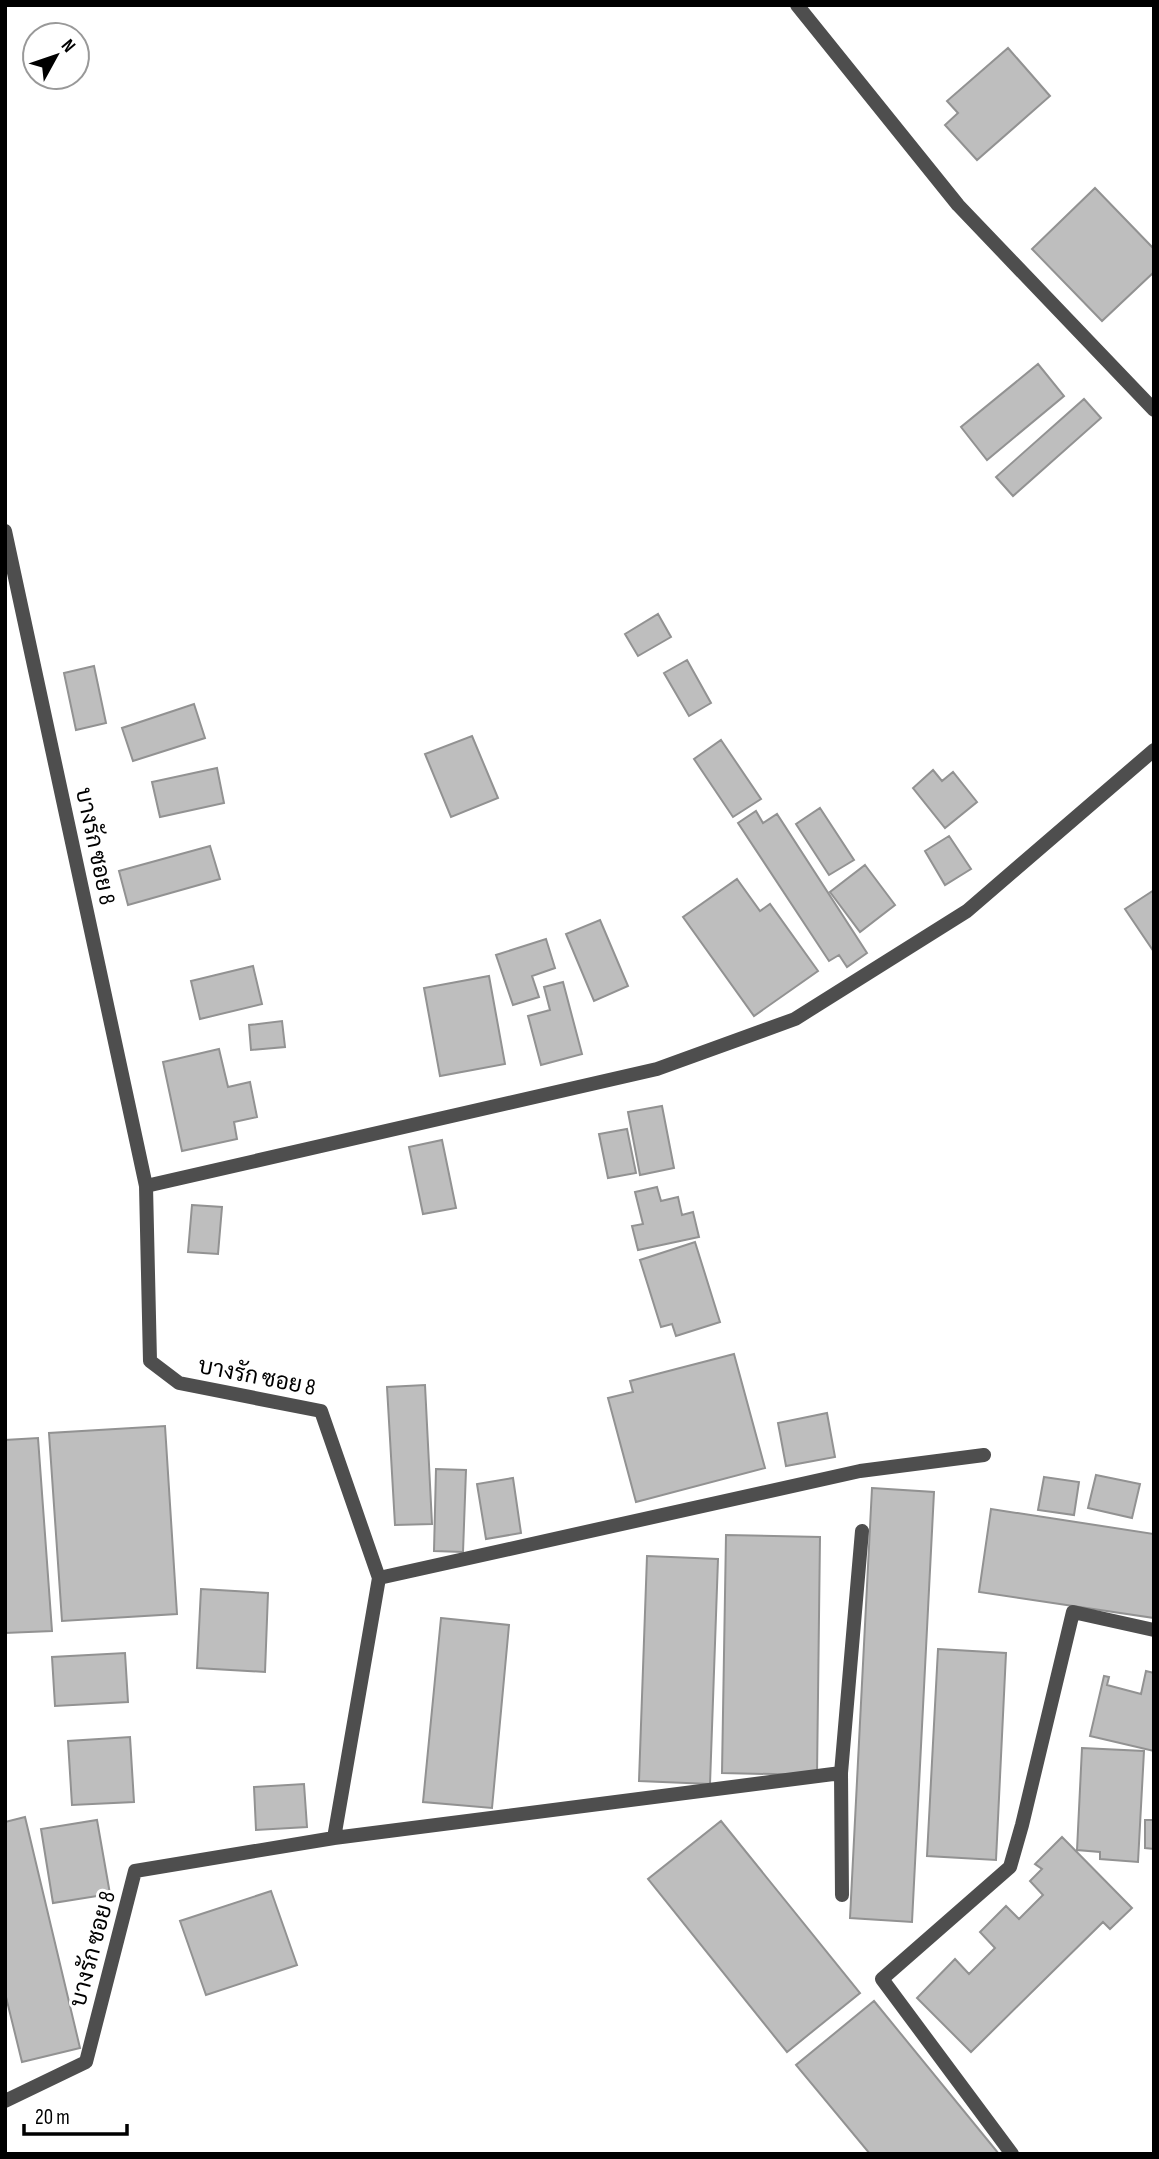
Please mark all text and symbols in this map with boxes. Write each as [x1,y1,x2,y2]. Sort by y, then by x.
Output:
north arrow [21,21,91,91]
text: N [56,35,80,57]
street label: บางรัก ซอย 8 [69,785,122,907]
street label: บางรัก ซอย 8 [196,1351,318,1402]
street label: บางรัก ซอย 8 [63,1888,122,2010]
scale bar [24,2092,128,2136]
text: 20 m [35,2105,70,2130]

